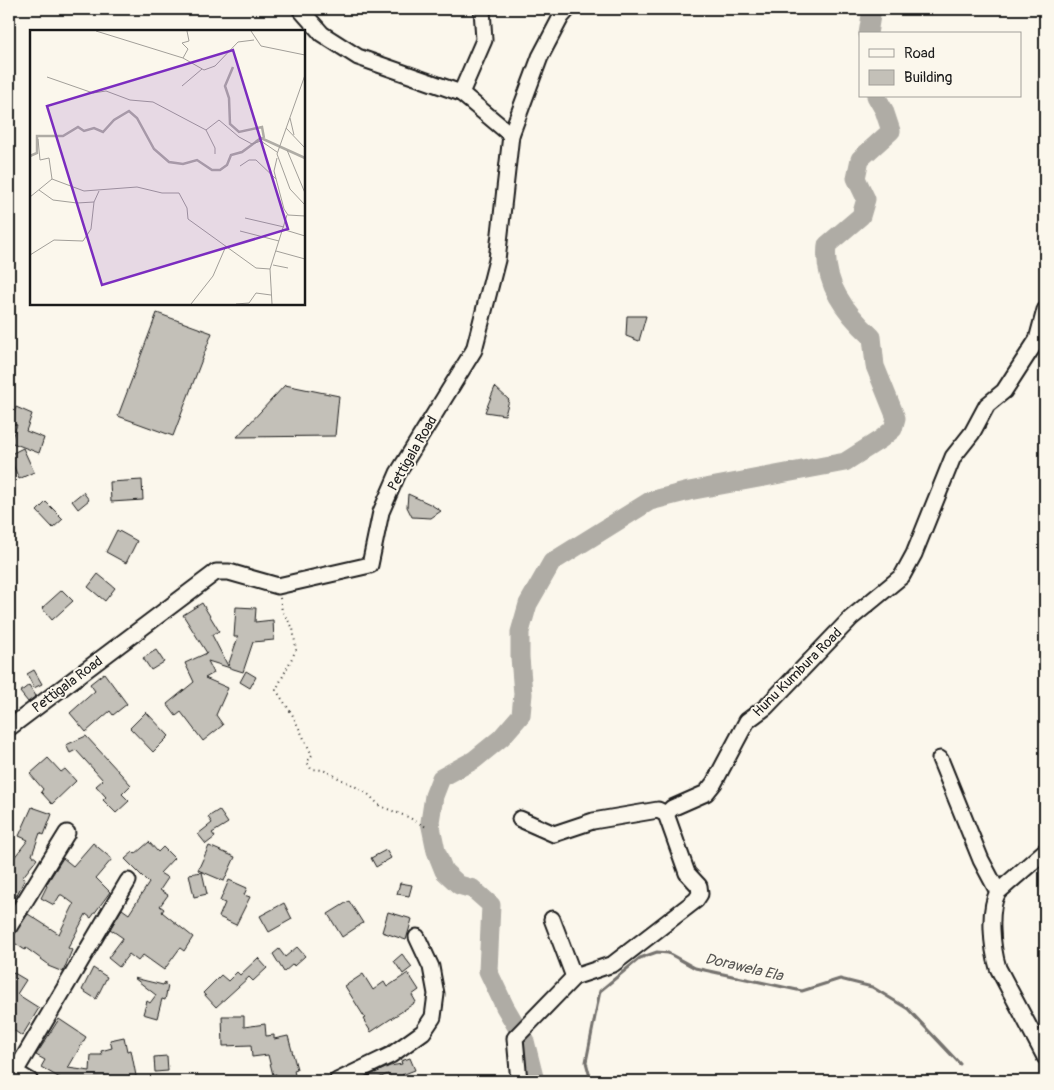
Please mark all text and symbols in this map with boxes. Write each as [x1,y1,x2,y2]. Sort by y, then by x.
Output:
inset map [30,30,305,305]
legend [859,32,1022,98]
text: Road [904,44,935,63]
text: Building [904,68,952,87]
street label: Pettigala Road [384,413,441,494]
street label: Hunu Kumbura Road [749,624,845,720]
street label: Pettigala Road [29,652,106,716]
water label: Dorawela Ela [703,949,786,986]

